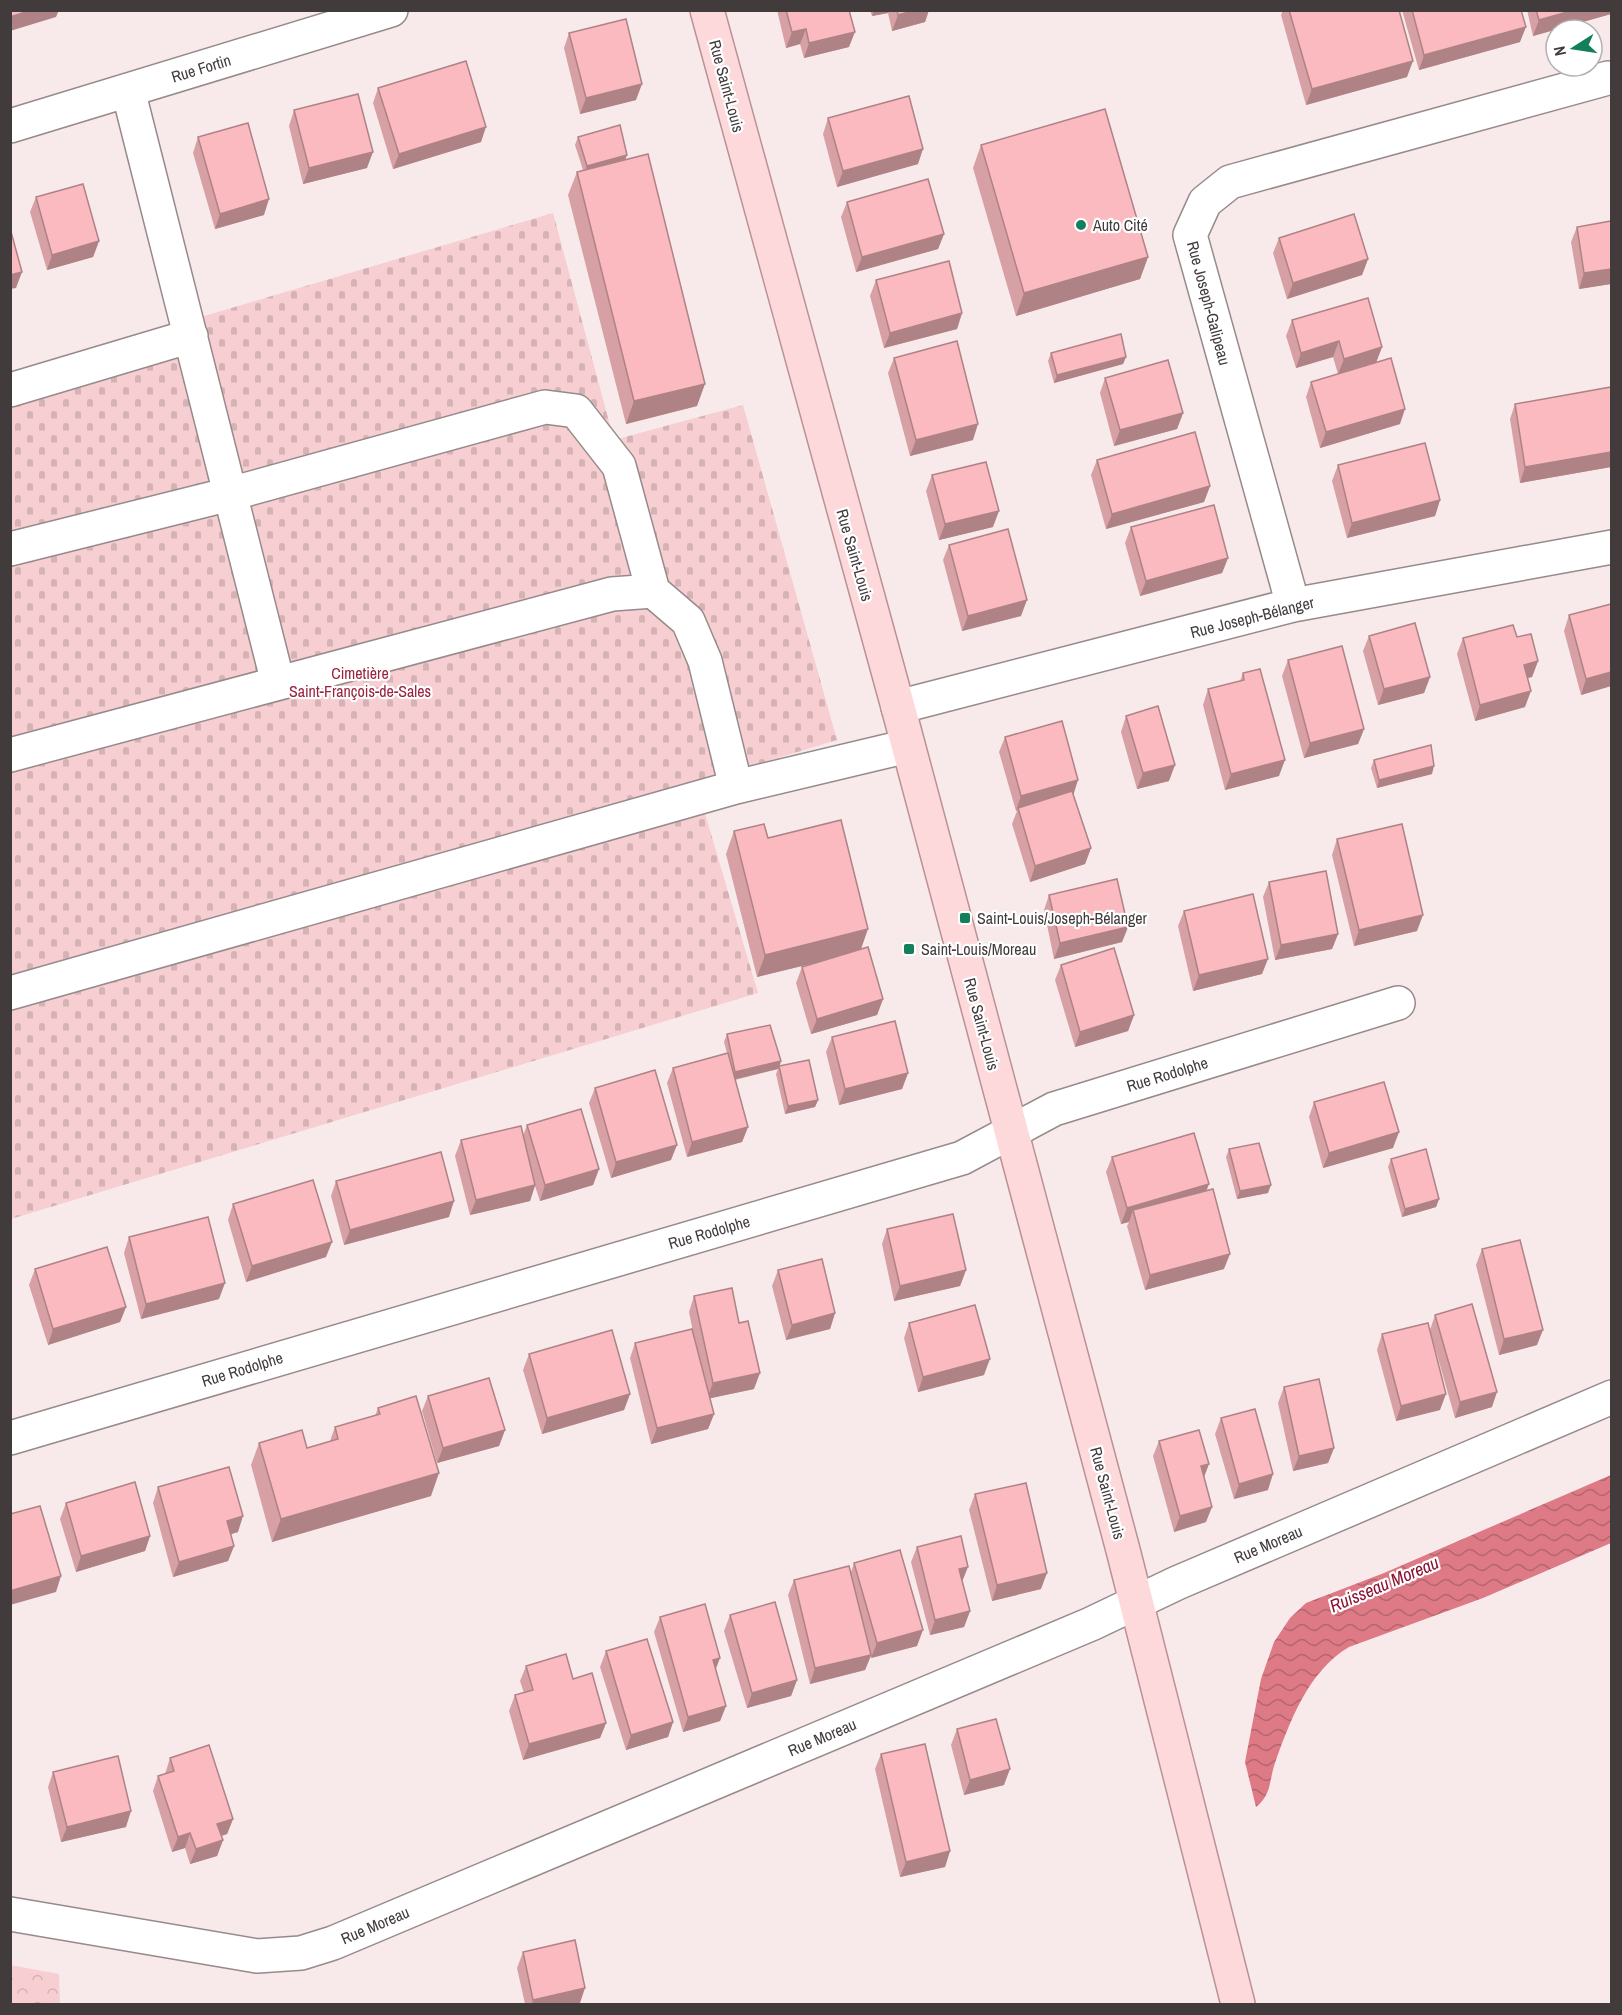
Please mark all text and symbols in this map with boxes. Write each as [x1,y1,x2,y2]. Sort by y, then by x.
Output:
north arrow [1544,18,1604,78]
street label: Rue Saint-Louis [704,37,750,135]
text: N [1548,44,1571,58]
street label: Rue Fortin [168,49,234,87]
place label: Auto Cité [1092,214,1148,236]
marker: Auto Cité [1074,218,1088,232]
street label: Rue Joseph-Galipeau [1182,239,1236,367]
street label: Rue Saint-Louis [831,506,879,604]
street label: Rue Joseph-Bélanger [1188,591,1317,643]
park label: Cimetière Saint-François-de-Sales [289,662,431,702]
place label: Saint-Louis/Joseph-Bélanger [977,907,1148,929]
marker: Saint-Louis/Joseph-Bélanger [958,911,972,925]
place label: Saint-Louis/Moreau [921,938,1036,960]
marker: Saint-Louis/Moreau [902,942,916,956]
street label: Rue Saint-Louis [959,975,1005,1073]
street label: Rue Rodolphe [1124,1051,1210,1097]
street label: Rue Rodolphe [666,1210,752,1254]
street label: Rue Rodolphe [199,1346,285,1392]
street label: Rue Saint-Louis [1085,1444,1131,1542]
street label: Rue Moreau [1230,1520,1306,1568]
water label: Ruisseau Moreau [1325,1550,1443,1618]
street label: Rue Moreau [784,1713,860,1761]
street label: Rue Moreau [337,1901,413,1949]

